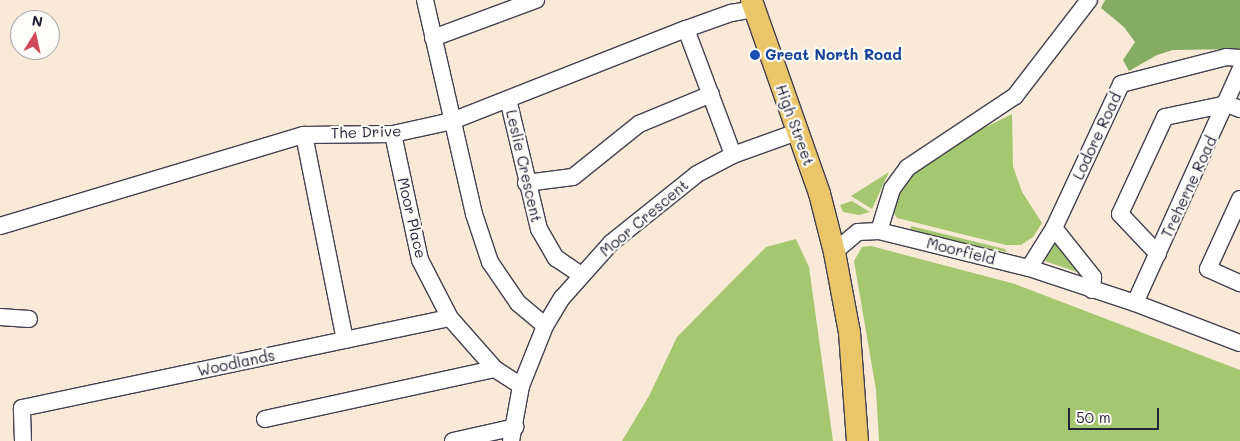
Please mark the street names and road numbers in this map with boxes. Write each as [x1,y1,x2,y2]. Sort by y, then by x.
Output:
street label: High Street [772,82,818,168]
street label: Lodore Road [1069,90,1125,182]
street label: Leslie Crescent [502,108,546,224]
street label: The Drive [330,122,402,142]
street label: Treherne Road [1158,133,1220,241]
street label: Moor Place [394,176,430,260]
street label: Moor Crescent [596,176,692,260]
street label: Moorfield [925,234,997,268]
street label: Woodlands [196,346,276,380]

